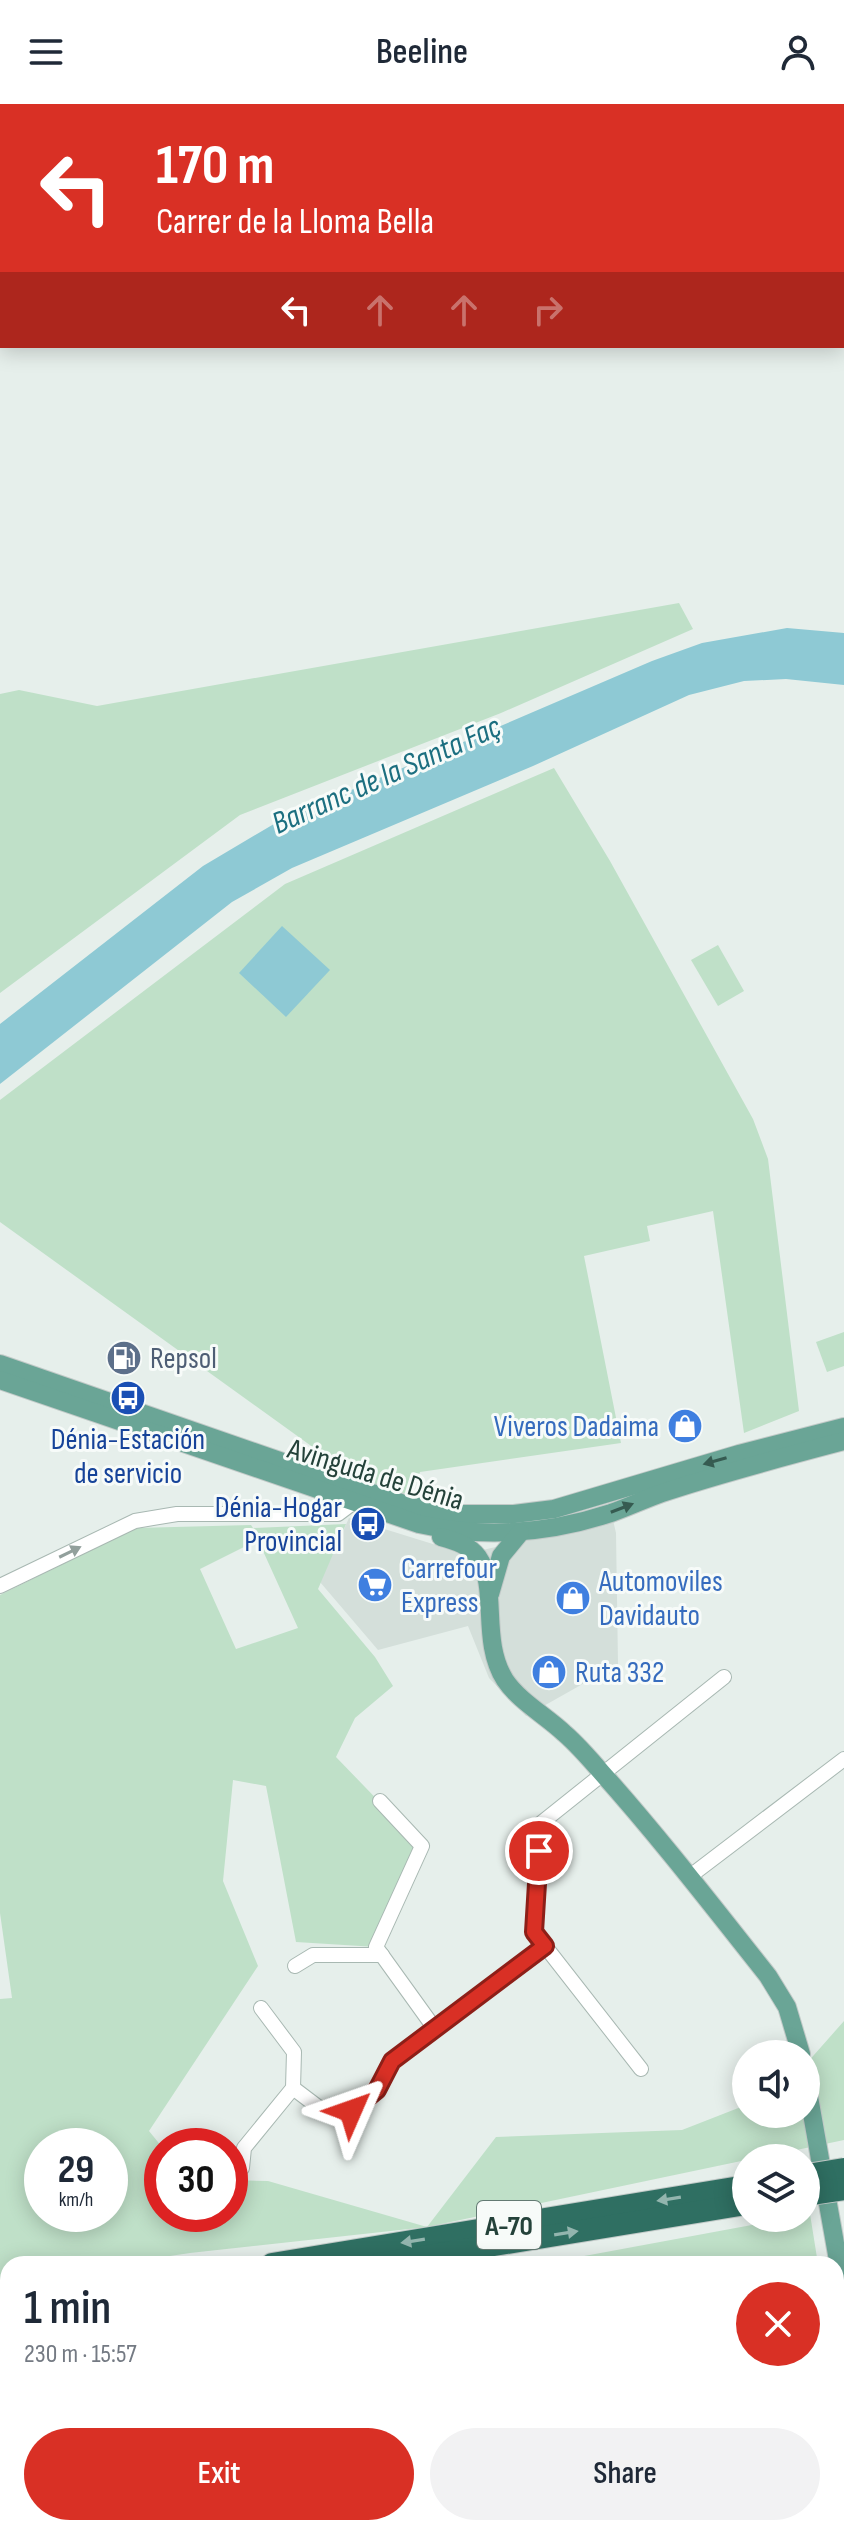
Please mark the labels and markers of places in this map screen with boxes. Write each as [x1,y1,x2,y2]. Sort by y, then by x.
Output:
fuel station icon: Repsol [105,1339,143,1377]
place label: Repsol [150,1341,217,1377]
bus stop icon: Dénia-Estación de servicio [109,1379,147,1417]
shop icon: Viveros Dadaima [666,1407,704,1445]
place label: Viveros Dadaima [494,1409,659,1445]
place label: Dénia-Estación de servicio [51,1422,205,1492]
place label: Dénia-Hogar Provincial [215,1490,342,1560]
bus stop icon: Dénia-Hogar Provincial [349,1505,387,1543]
place label: Carrefour Express [401,1551,497,1621]
place label: Automoviles Davidauto [598,1564,723,1634]
supermarket icon: Carrefour Express [356,1566,394,1604]
shop icon: Automoviles Davidauto [554,1579,592,1617]
shop icon: Ruta 332 [530,1653,568,1691]
place label: Ruta 332 [575,1655,664,1691]
pin [505,1817,573,1885]

